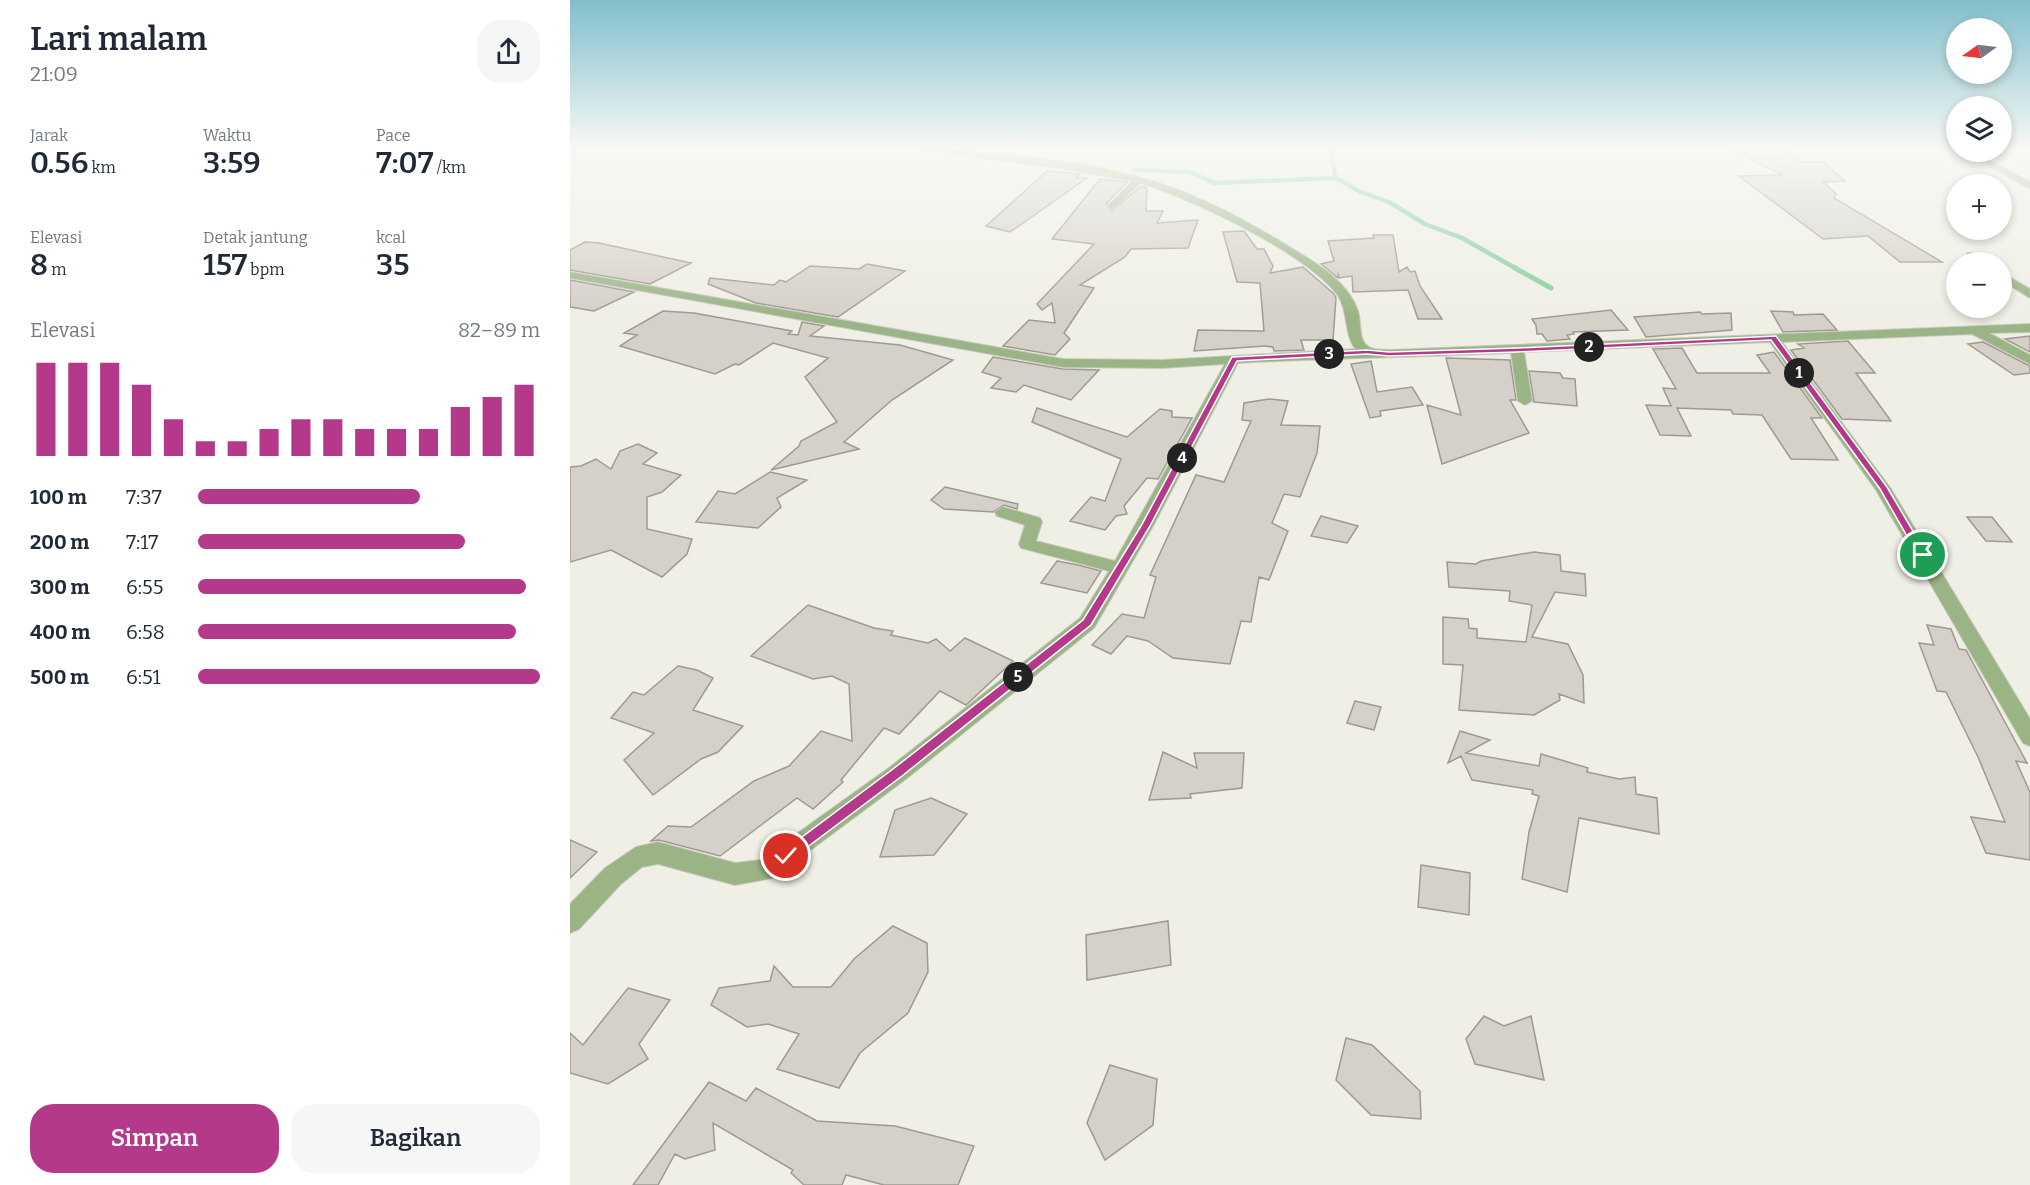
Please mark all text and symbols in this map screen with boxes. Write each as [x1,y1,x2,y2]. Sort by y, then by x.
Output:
north arrow [1946,18,2012,84]
map controls [1946,18,2012,318]
text: Lari malam [30,19,207,59]
button: share [477,20,540,83]
text: 21:09 [30,62,78,86]
button: layers [1946,96,2012,162]
text: Jarak [30,126,68,145]
text: Waktu [203,126,251,145]
text: Pace [376,126,411,145]
text: 0.56 [30,145,88,181]
text: 3:59 [203,145,261,181]
text: 7:07 [376,145,433,181]
text: km [88,158,116,177]
text: /km [433,158,466,177]
button: + [1946,174,2012,240]
text: Elevasi [30,228,82,247]
text: Detak jantung [203,228,308,247]
text: kcal [376,228,406,247]
text: 8 [30,247,48,283]
text: 157 [203,247,247,283]
text: 35 [376,247,410,283]
button: − [1946,252,2012,318]
text: m [48,260,67,279]
text: bpm [247,260,284,279]
text: Elevasi [30,318,95,342]
text: 82–89 m [458,318,540,342]
pin: 2 [1574,332,1604,362]
text: 2 [1584,337,1594,356]
pin: 3 [1314,339,1344,369]
text: 3 [1324,344,1334,363]
pin: 1 [1784,358,1814,388]
text: 1 [1796,363,1802,382]
pin: 4 [1167,443,1197,473]
text: 4 [1177,448,1187,467]
text: 100 m [30,485,87,509]
text: 7:37 [126,485,162,509]
pin [1897,529,1948,580]
text: 200 m [30,530,89,554]
text: 7:17 [126,530,158,554]
icon: arrive [1906,538,1939,571]
text: 300 m [30,575,90,599]
text: 6:55 [126,575,163,599]
text: 400 m [30,620,90,644]
text: 6:58 [126,620,165,644]
pin: 5 [1003,662,1033,692]
text: 500 m [30,665,89,689]
text: 6:51 [126,665,161,689]
text: 5 [1014,667,1022,686]
pin [760,830,811,881]
icon: check [769,839,802,872]
button: Simpan [30,1104,279,1173]
button: Bagikan [291,1104,540,1173]

